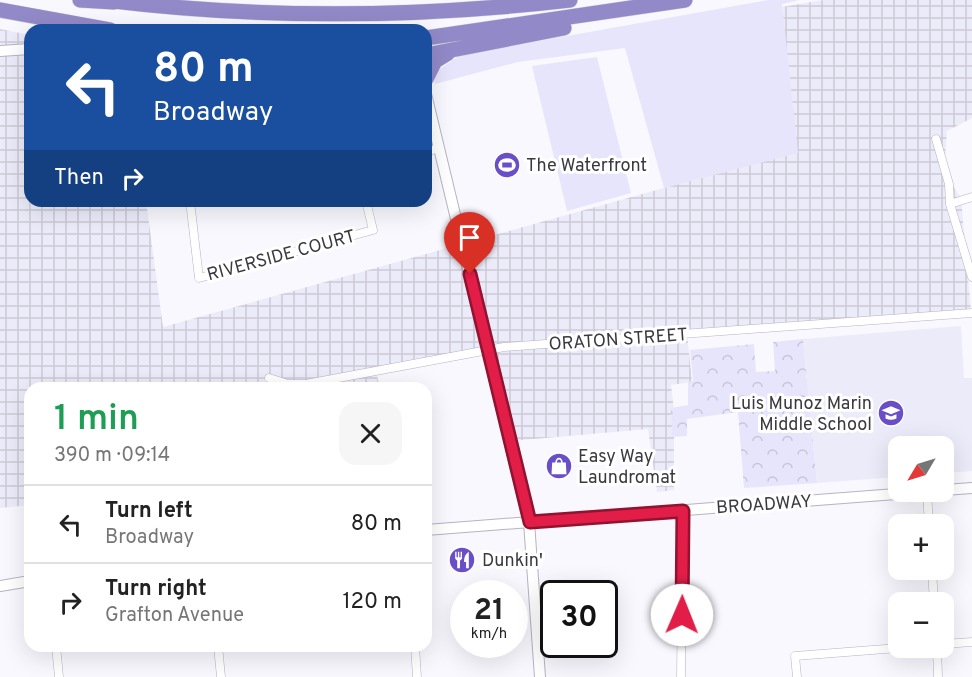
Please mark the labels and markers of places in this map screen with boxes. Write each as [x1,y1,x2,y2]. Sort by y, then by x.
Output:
sports icon: The Waterfront [492,150,522,180]
place label: The Waterfront [526,155,647,178]
pin [444,212,495,274]
place label: Luis Munoz Marin Middle School [731,393,872,437]
school or university icon: Luis Munoz Marin Middle School [876,398,906,428]
place label: Easy Way Laundromat [578,446,676,490]
shop icon: Easy Way Laundromat [544,451,574,481]
restaurant icon: Dunkin' [447,545,477,575]
place label: Dunkin' [482,550,543,573]

